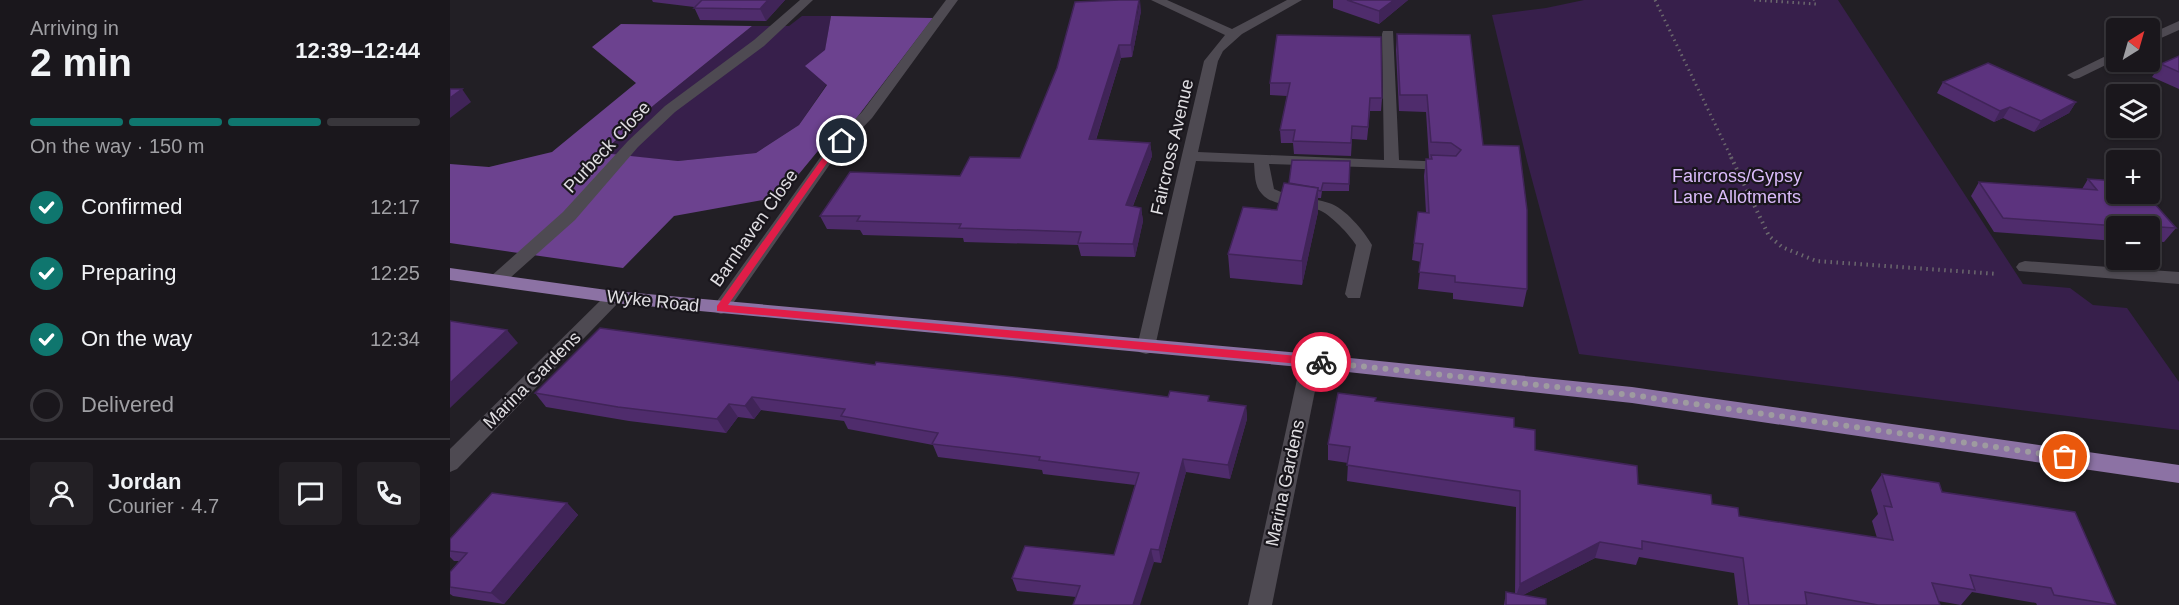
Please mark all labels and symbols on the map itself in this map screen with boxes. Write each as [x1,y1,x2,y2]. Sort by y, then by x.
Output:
north arrow [2106,18,2160,72]
street label: Faircross Avenue [1147,77,1197,217]
street label: Purbeck Close [560,97,654,197]
pin [816,115,867,166]
street label: Barnhaven Close [706,166,802,290]
park label: Faircross/Gypsy Lane Allotments [1672,166,1802,207]
street label: Wyke Road [606,286,700,316]
street label: Marina Gardens [479,327,585,433]
courier [1291,332,1351,392]
street label: Marina Gardens [1262,418,1308,548]
pin [2039,431,2090,482]

